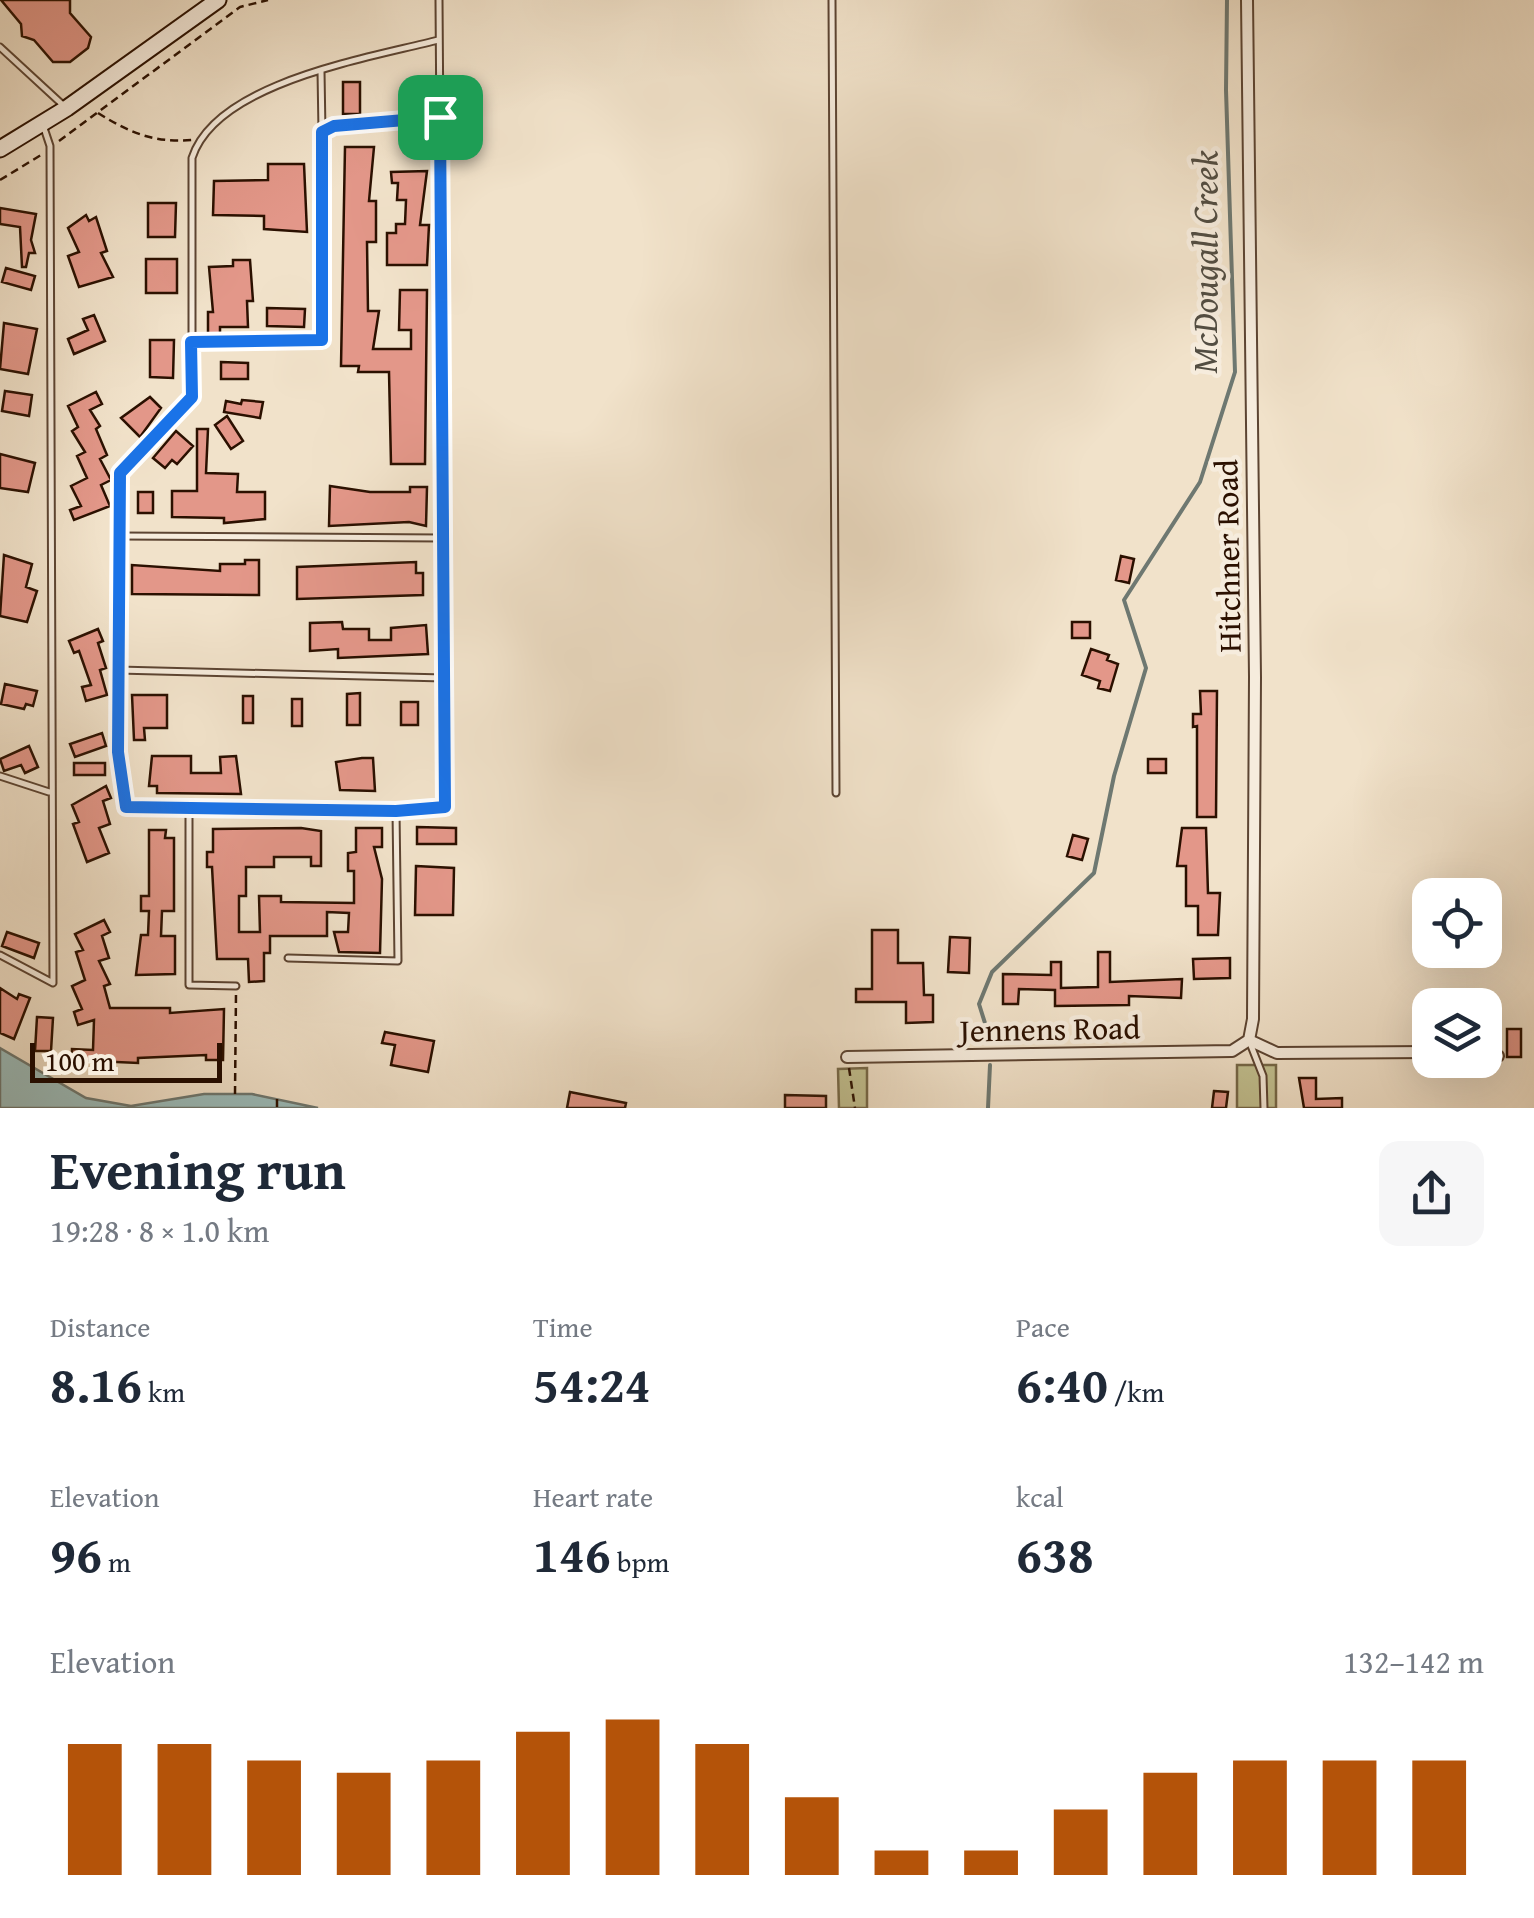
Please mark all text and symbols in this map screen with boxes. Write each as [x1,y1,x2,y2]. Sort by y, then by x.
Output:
pin [398,75,483,160]
icon: arrive [413,90,468,145]
water label: McDougall Creek [1179,150,1230,373]
street label: Hitchner Road [1202,459,1253,653]
map controls [1412,878,1502,1078]
button: locate [1412,878,1502,968]
button: layers [1412,988,1502,1078]
street label: Jennens Road [955,1003,1141,1054]
scale bar [30,1038,222,1082]
text: 100 m [45,1040,114,1081]
text: Evening run [50,1129,346,1209]
button: share [1379,1141,1484,1246]
text: 19:28 · 8 × 1.0 km [50,1207,269,1254]
text: Distance [50,1306,150,1347]
text: Time [533,1306,593,1347]
text: Pace [1016,1306,1070,1347]
text: 8.16 [50,1347,142,1420]
text: 54:24 [533,1347,651,1420]
text: 6:40 [1016,1347,1108,1420]
text: km [142,1371,185,1412]
text: /km [1108,1371,1164,1412]
text: Elevation [50,1476,160,1517]
text: Heart rate [533,1476,653,1517]
text: kcal [1016,1476,1064,1517]
text: 96 [50,1517,102,1590]
text: 146 [533,1517,611,1590]
text: 638 [1016,1517,1094,1590]
text: m [102,1541,131,1582]
text: bpm [611,1541,669,1582]
text: Elevation [50,1638,175,1685]
text: 132–142 m [1343,1638,1484,1685]

